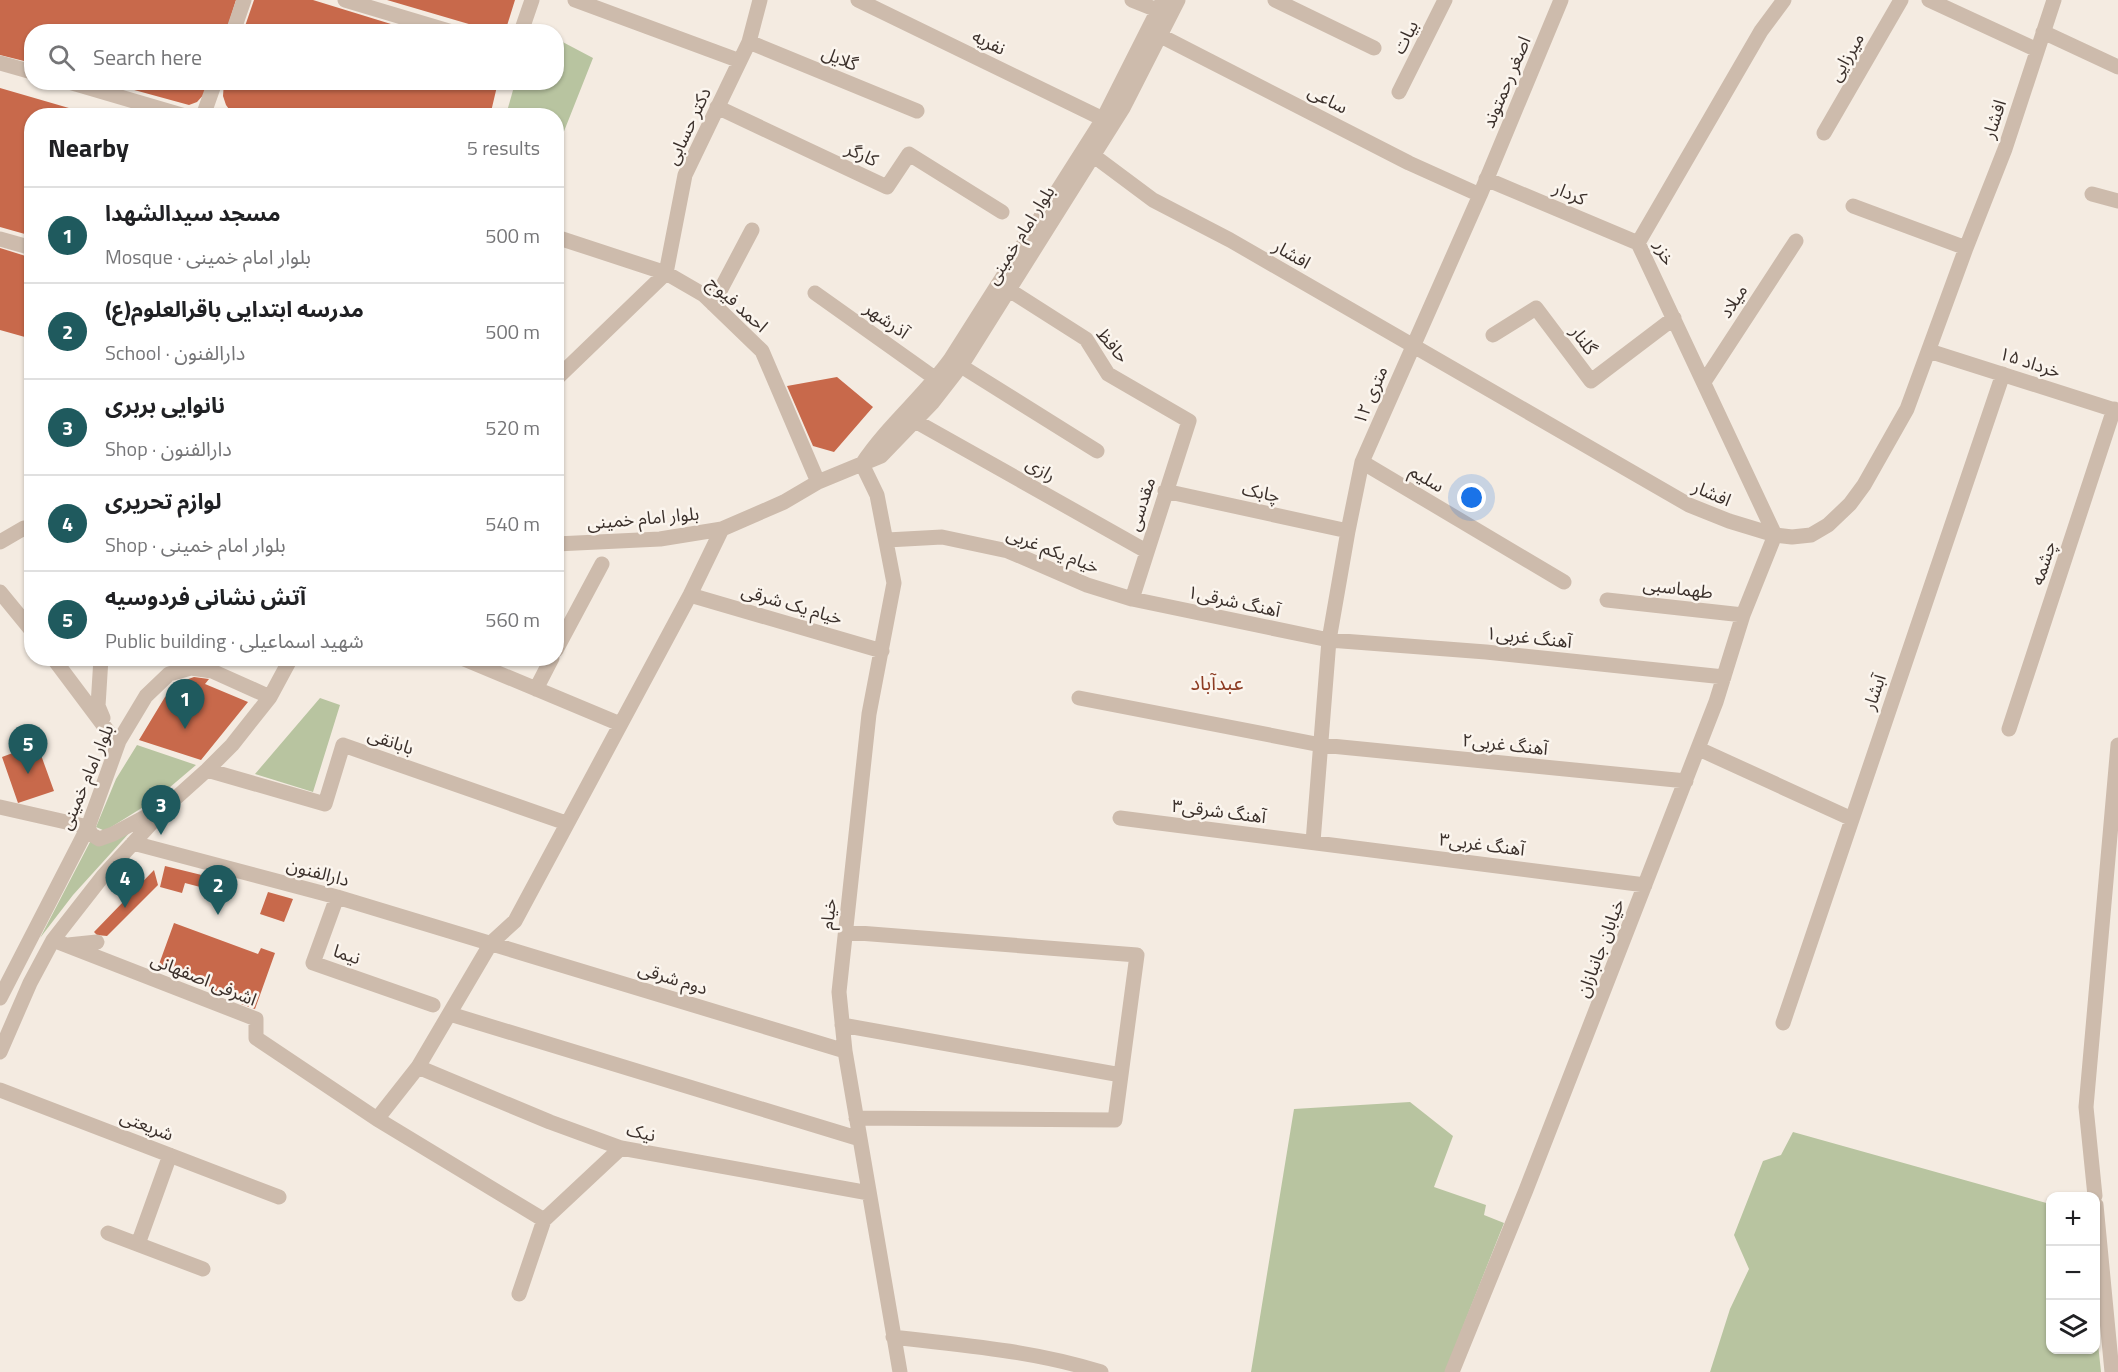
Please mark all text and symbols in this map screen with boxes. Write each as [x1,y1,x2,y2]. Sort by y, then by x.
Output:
street label: بیات [1385,15,1425,59]
street label: نفریه [968,22,1010,62]
search box [24,24,564,90]
street label: میرزایی [1821,28,1871,86]
street label: اصغر رحمتوند [1475,32,1537,132]
street label: گلایل [818,39,863,78]
text: Search here [93,40,202,74]
icon: search [45,41,78,74]
street label: ساعی [1303,78,1353,120]
street label: دکتر حسابی [658,83,718,169]
street label: افشار [1975,96,2013,143]
text: Nearby [48,128,129,167]
text: 5 results [467,132,540,163]
street label: کارگر [840,134,883,173]
street label: کردار [1548,174,1591,212]
street label: بلوار امام خمینی [979,180,1062,290]
text: مسجد سیدالشهدا [105,196,281,230]
text: 1 [62,220,73,251]
text: 500 m [485,220,540,251]
street label: افشار [1267,232,1316,276]
street label: خزر [1647,236,1682,269]
text: Mosque · بلوار امام خمینی [105,241,311,272]
street label: احمد فیوج [702,269,774,339]
street label: میلاد [1712,279,1754,323]
text: مدرسه ابتدایی باقرالعلوم(ع) [105,292,364,326]
street label: آذرشهر [858,294,916,346]
text: 2 [62,316,73,347]
text: 500 m [485,316,540,347]
street label: گلنار [1563,319,1604,361]
street label: حافظ [1090,321,1136,369]
text: School · دارالفنون [105,337,245,368]
street label: ۱۵ خرداد [1996,339,2064,385]
street label: ۱۲ متری [1346,361,1394,429]
text: نانوایی بربری [105,388,225,422]
text: 3 [62,412,73,443]
text: 520 m [485,412,540,443]
text: Shop · دارالفنون [105,433,232,464]
street label: رازی [1021,450,1061,488]
street label: سلیم [1404,457,1450,499]
street label: افشار [1688,472,1735,513]
street label: مقدسی [1120,474,1162,534]
street label: چابک [1239,475,1283,509]
your location [1457,483,1486,512]
text: لوازم تحریری [105,484,221,518]
street label: بلوار امام خمینی [586,500,700,537]
text: 4 [62,508,73,539]
text: 540 m [485,508,540,539]
street label: خیام یکم غربی [1002,520,1103,581]
text: Shop · بلوار امام خمینی [105,529,286,560]
street label: چشمه [2023,537,2063,589]
street label: طهماسبی [1641,570,1715,606]
street label: خیام یک شرقی [738,577,846,632]
street label: آهنگ شرقی۱ [1185,578,1284,624]
text: آتش نشانی فردوسیه [105,580,306,614]
text: 5 [62,604,73,635]
text: 560 m [485,604,540,635]
street label: آهنگ غربی۱ [1485,619,1574,655]
text: Public building · شهید اسماعیلی [105,625,364,656]
district label: عبدآباد [1191,667,1244,698]
street label: آبشار [1855,670,1893,714]
pin: 1 [166,680,204,729]
street label: بلوار امام خمینی [52,720,121,834]
street label: بابانقی [364,721,418,761]
pin: 5 [9,724,48,774]
street label: آهنگ غربی۲ [1461,726,1550,762]
pin: 3 [142,786,180,835]
street label: آهنگ شرقی۳ [1170,792,1268,830]
street label: آهنگ غربی۳ [1438,825,1527,863]
street label: دارالفنون [284,851,352,893]
pin: 4 [106,858,144,908]
pin: 2 [198,866,238,915]
street label: خیابان جانبازان [1569,895,1631,1001]
street label: خیام [813,897,844,931]
street label: نیما [330,937,364,971]
street label: اشرفی اصفهانی [147,945,261,1013]
street label: دوم شرقی [635,955,711,1002]
street label: شریعتی [116,1102,178,1148]
street label: نیک [624,1116,658,1148]
map controls [2046,1192,2100,1354]
button: + [2046,1192,2100,1246]
button: − [2046,1246,2100,1300]
button: layers [2046,1300,2100,1354]

